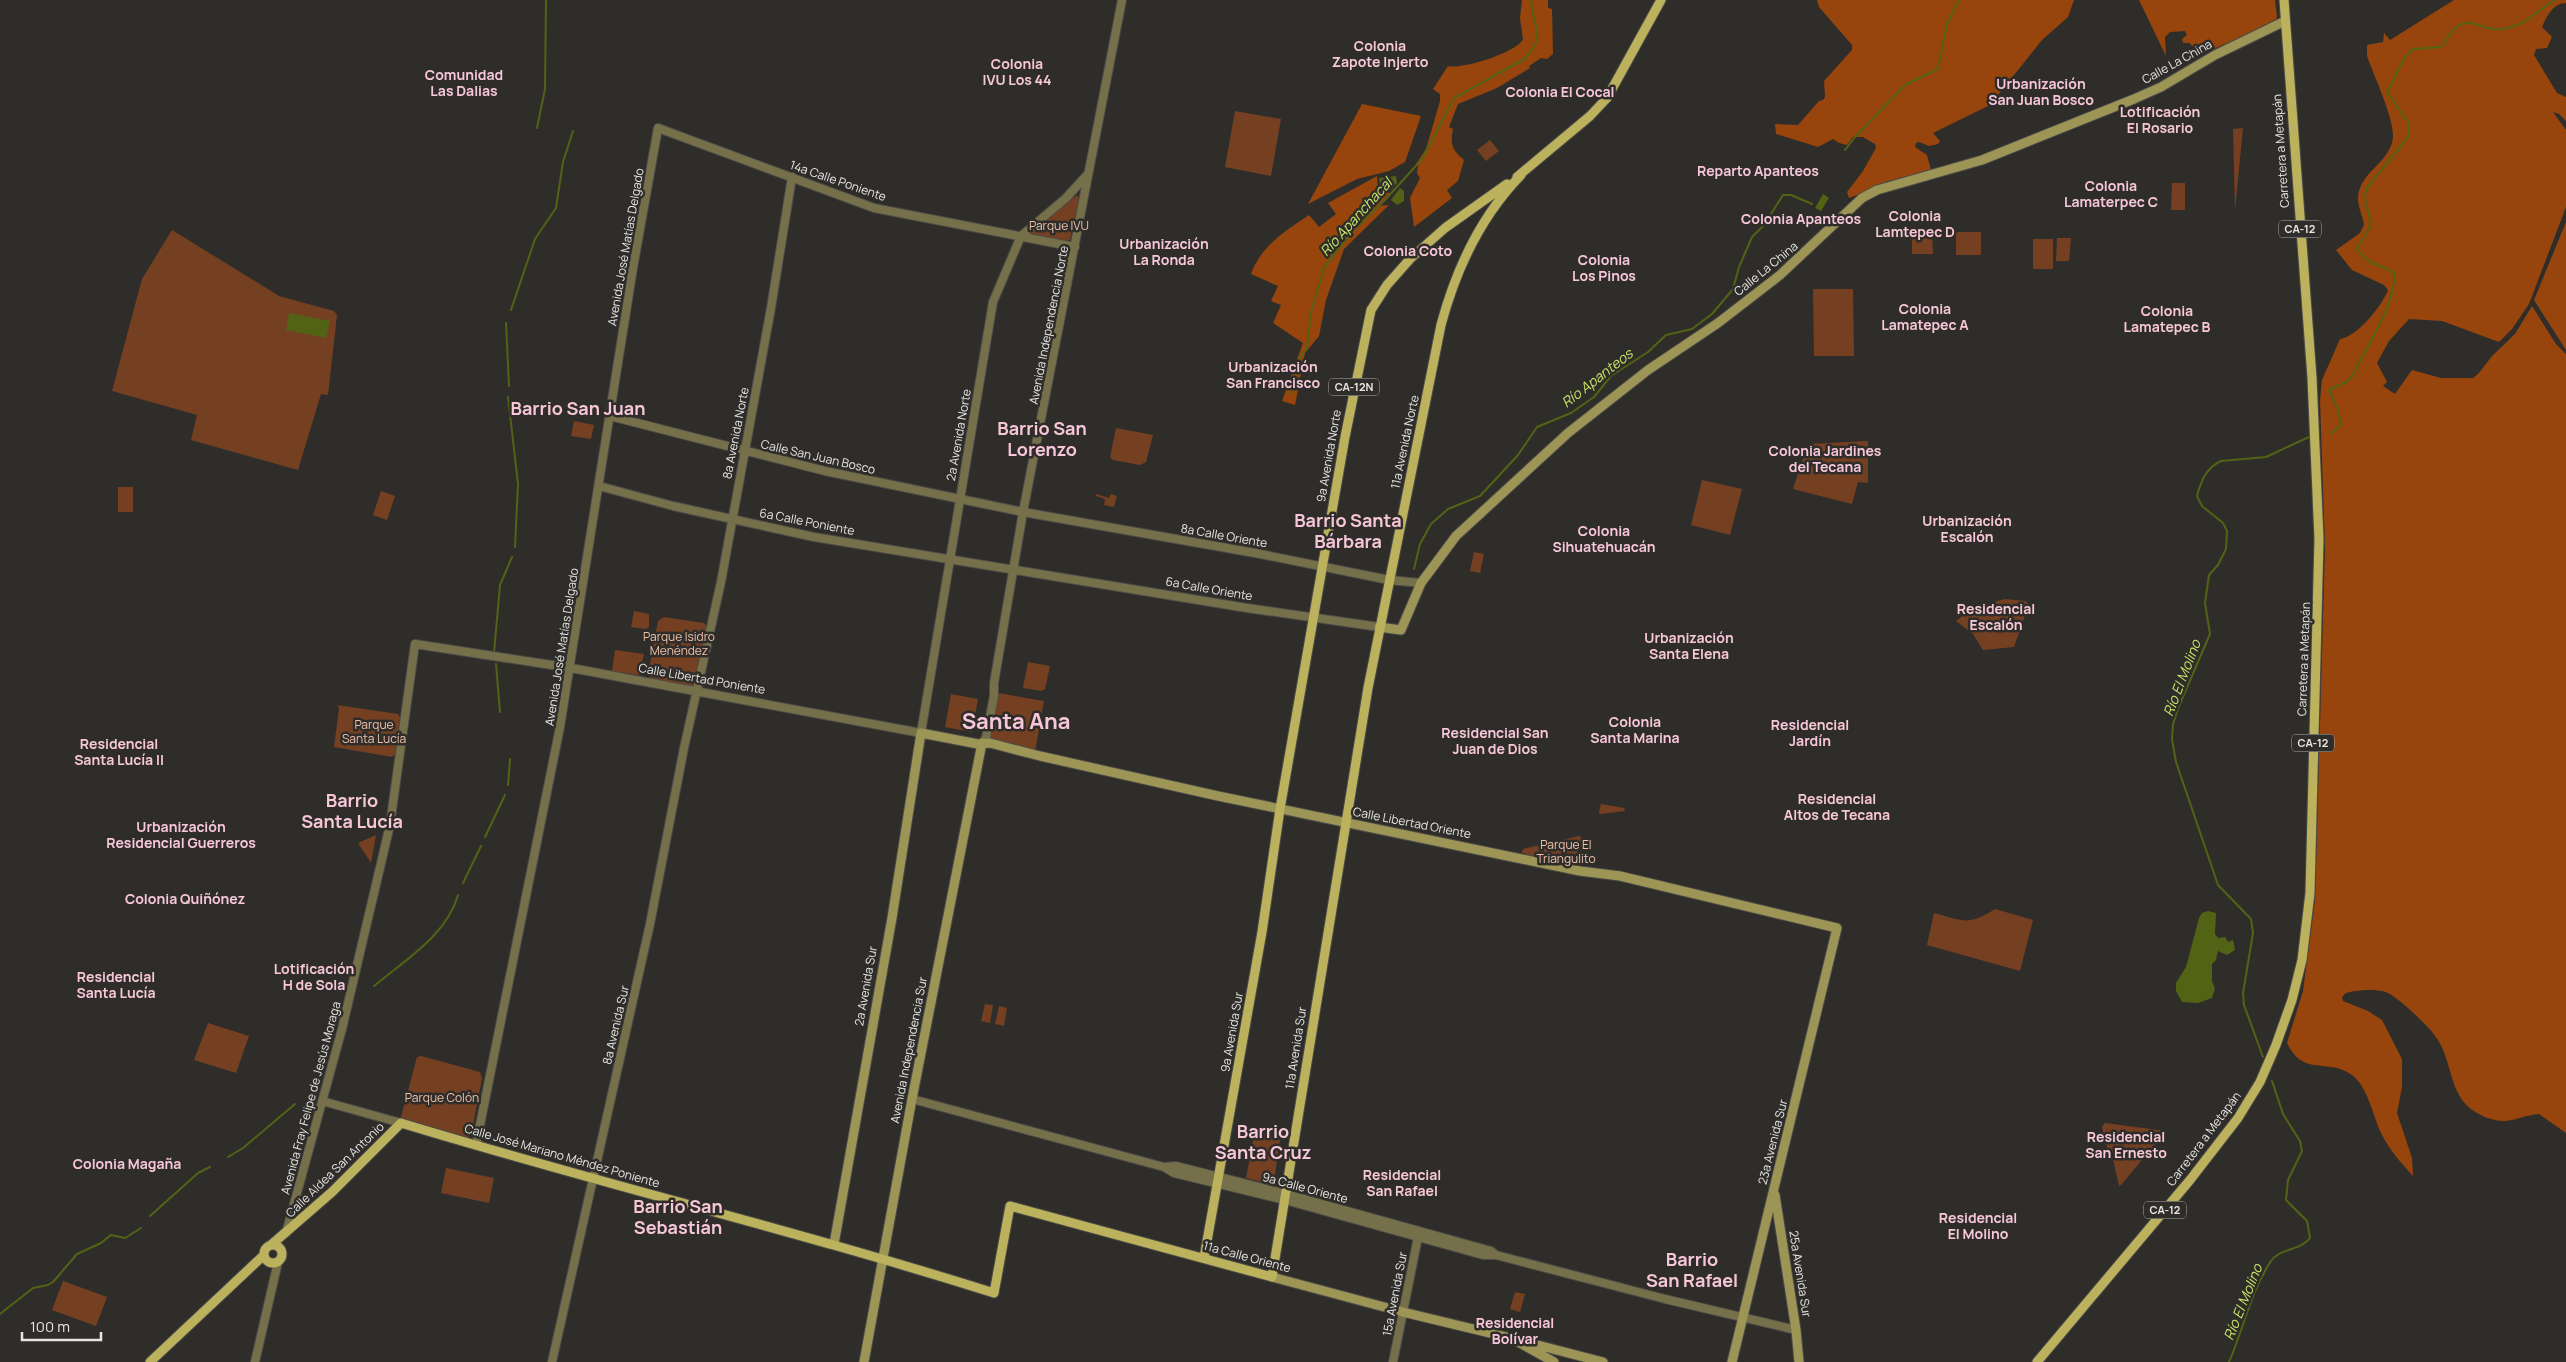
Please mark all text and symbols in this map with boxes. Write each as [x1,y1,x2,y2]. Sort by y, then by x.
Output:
street label: Calle La China [2139,35,2215,88]
district label: Colonia Zapote Injerto [1332,36,1429,71]
district label: Colonia IVU Los 44 [983,54,1051,89]
district label: Comunidad Las Dalias [425,65,503,100]
district label: Urbanización San Juan Bosco [1988,74,2094,109]
district label: Colonia El Cocal [1506,82,1614,101]
street label: Carretera a Metapán [2268,94,2293,209]
district label: Lotificación El Rosario [2120,102,2200,137]
street label: 14a Calle Poniente [788,156,889,205]
district label: Reparto Apanteos [1697,161,1819,180]
street label: Avenida José Matías Delgado [603,167,648,327]
water label: Río Apanchacal [1315,172,1397,260]
district label: Colonia Lamaterpec C [2064,176,2158,211]
district label: Colonia Lamtepec D [1875,206,1955,241]
district label: Colonia Apanteos [1741,209,1861,228]
park label: Parque IVU [1029,217,1089,234]
road number: CA-12 [2279,220,2321,238]
district label: Urbanización La Ronda [1119,234,1209,269]
street label: Calle La China [1730,238,1801,300]
district label: Colonia Coto [1364,241,1453,260]
street label: Avenida Independencia Norte [1025,244,1072,406]
district label: Colonia Los Pinos [1572,250,1636,285]
district label: Colonia Lamatepec A [1881,299,1969,334]
district label: Colonia Lamatepec B [2124,301,2211,336]
water label: Río Apanteos [1557,343,1638,411]
district label: Urbanización San Francisco [1226,357,1320,392]
road number: CA-12N [1329,378,1379,396]
street label: 8a Avenida Norte [718,386,753,480]
street label: 2a Avenida Norte [942,388,975,482]
street label: 11a Avenida Norte [1386,393,1423,490]
district label: Barrio San Juan [511,396,645,420]
street label: 9a Avenida Norte [1312,408,1345,504]
district label: Barrio San Lorenzo [997,416,1087,461]
street label: Calle San Juan Bosco [759,435,877,478]
district label: Colonia Jardines del Tecana [1769,441,1882,476]
street label: 6a Calle Poniente [758,504,856,539]
district label: Barrio Santa Bárbara [1294,508,1402,553]
district label: Urbanización Escalón [1922,511,2012,546]
street label: 8a Calle Oriente [1179,520,1269,551]
district label: Colonia Sihuatehuacán [1552,521,1656,556]
street label: Avenida José Matías Delgado [541,567,582,727]
street label: 6a Calle Oriente [1164,572,1254,605]
district label: Residencial Escalón [1957,599,2035,634]
street label: Carretera a Metapán [2293,602,2314,716]
park label: Parque Isidro Menéndez [643,628,715,659]
district label: Urbanización Santa Elena [1644,628,1734,663]
water label: Río El Molino [2158,636,2205,719]
street label: Calle Libertad Poniente [637,659,767,698]
district label: Santa Ana [962,706,1070,736]
district label: Colonia Santa Marina [1590,712,1680,747]
district label: Residencial Jardín [1771,715,1849,750]
park label: Parque Santa Lucía [342,716,406,747]
district label: Residencial San Juan de Dios [1441,723,1549,758]
district label: Residencial Santa Lucía II [74,734,164,769]
road number: CA-12 [2292,734,2334,751]
district label: Barrio Santa Lucía [301,788,403,833]
district label: Residencial Altos de Tecana [1784,789,1890,824]
street label: Calle Libertad Oriente [1352,803,1473,842]
district label: Urbanización Residencial Guerreros [106,817,256,852]
park label: Parque El Triangulito [1537,836,1595,867]
district label: Colonia Quiñónez [125,889,245,908]
street label: 2a Avenida Sur [850,944,881,1027]
district label: Lotificación H de Sola [274,959,354,994]
district label: Residencial Santa Lucía [76,967,156,1002]
street label: Avenida Independencia Sur [886,974,931,1125]
street label: 8a Avenida Sur [598,983,633,1066]
street label: 9a Avenida Sur [1216,990,1247,1073]
street label: Avenida Fray Felipe de Jesús Moraga [277,1000,344,1196]
street label: 11a Avenida Sur [1281,1005,1311,1090]
street label: Carretera a Metapán [2162,1088,2245,1189]
park label: Parque Colón [405,1089,479,1106]
street label: 23a Avenida Sur [1754,1097,1791,1186]
street label: Calle Aldea San Antonio [282,1118,388,1221]
street label: Calle José Mariano Méndez Poniente [463,1119,662,1192]
district label: Barrio Santa Cruz [1215,1119,1311,1164]
district label: Residencial San Ernesto [2085,1127,2167,1162]
district label: Colonia Magaña [73,1154,181,1173]
district label: Residencial San Rafael [1363,1165,1441,1200]
street label: 9a Calle Oriente [1260,1168,1350,1207]
district label: Barrio San Sebastián [633,1194,723,1239]
road number: CA-12 [2144,1202,2186,1218]
district label: Residencial El Molino [1939,1208,2017,1243]
street label: 25a Avenida Sur [1785,1229,1816,1319]
street label: 11a Calle Oriente [1201,1237,1293,1276]
district label: Barrio San Rafael [1646,1247,1738,1292]
street label: 15a Avenida Sur [1378,1250,1411,1337]
water label: Río El Molino [2219,1260,2267,1343]
scale bar [22,1310,101,1342]
district label: Residencial Bolívar [1476,1313,1554,1348]
text: 100 m [30,1316,70,1337]

